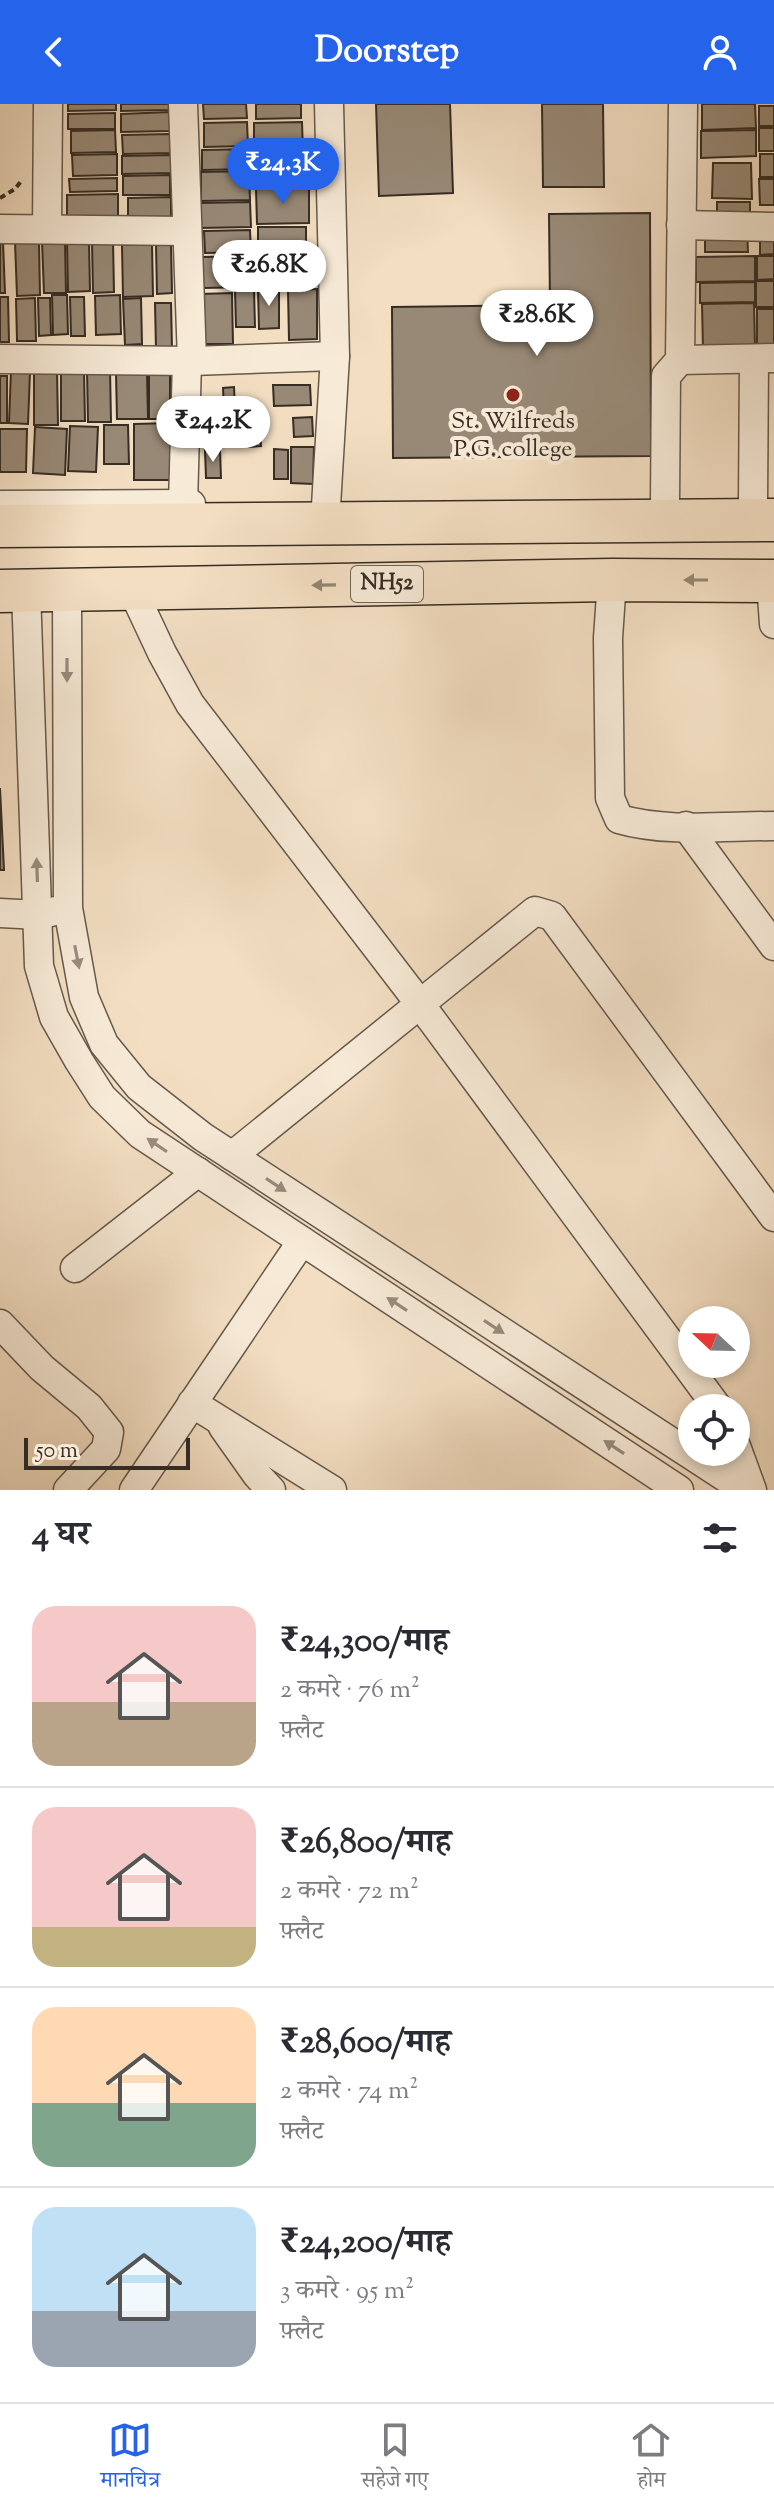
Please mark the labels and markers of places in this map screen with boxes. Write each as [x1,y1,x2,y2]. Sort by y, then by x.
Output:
pin: ₹24.3K [218,138,348,206]
pin: ₹26.8K [204,240,334,308]
pin: ₹28.6K [472,290,602,358]
marker: St. Wilfreds P.G. college [504,386,522,404]
pin: ₹24.2K [148,396,278,464]
place label: St. Wilfreds P.G. college [451,405,575,467]

